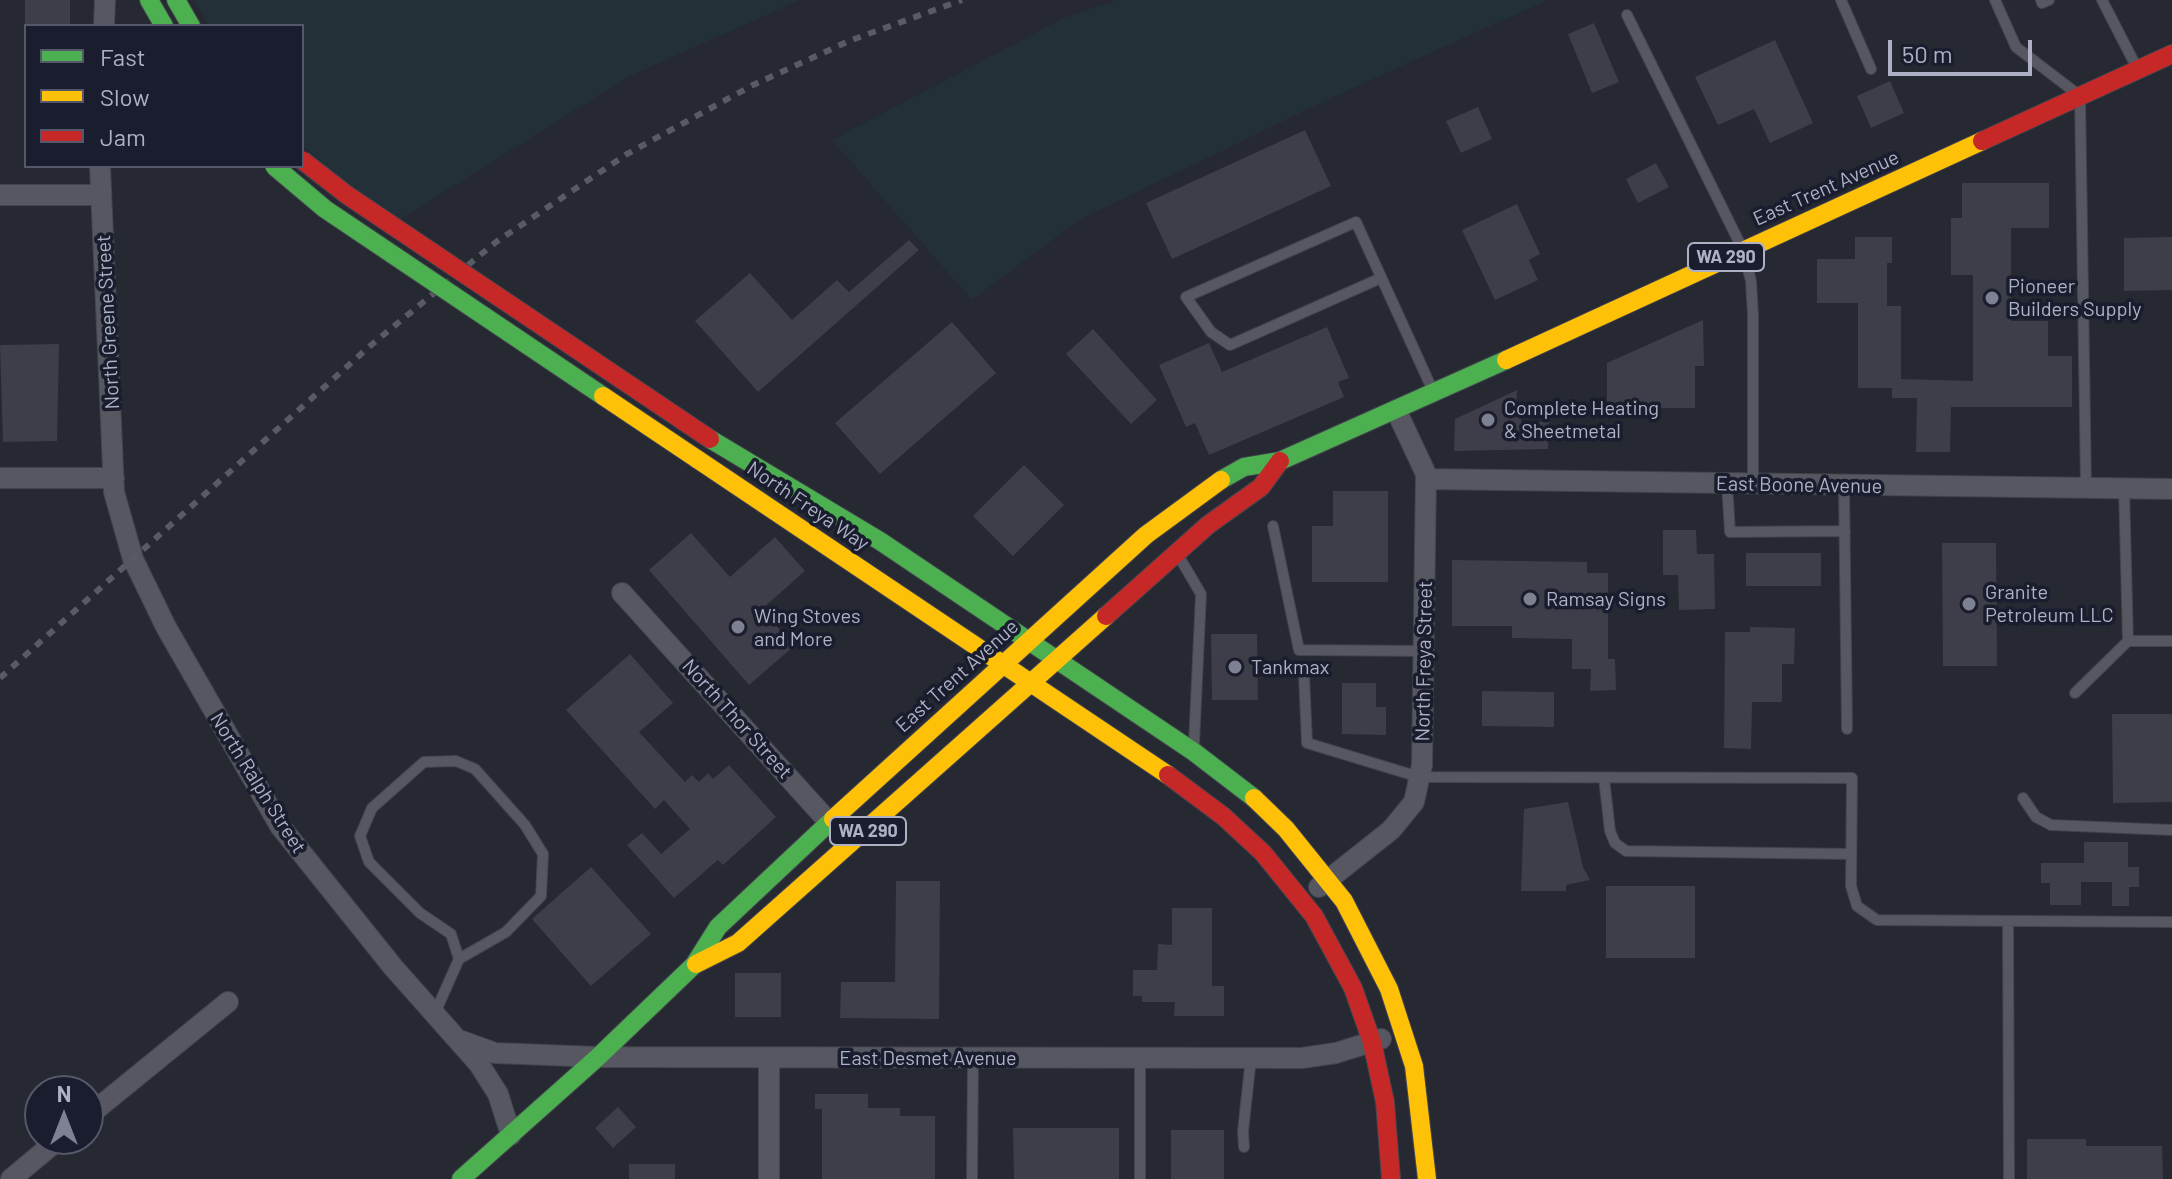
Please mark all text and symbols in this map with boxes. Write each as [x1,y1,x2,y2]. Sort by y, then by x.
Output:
legend [24,24,304,168]
scale bar [1892,24,2036,74]
text: 50 m [1902,39,1953,68]
text: Fast [100,42,145,71]
text: Slow [100,82,149,111]
text: Jam [100,122,146,151]
street label: East Trent Avenue [1749,145,1903,231]
street label: North Greene Street [91,234,125,410]
road number: WA 290 [1688,243,1764,271]
place label: Pioneer Builders Supply [2008,274,2141,321]
marker: Pioneer Builders Supply [1983,289,2001,307]
place label: Complete Heating & Sheetmetal [1504,396,1659,443]
marker: Complete Heating & Sheetmetal [1479,411,1497,429]
street label: North Freya Way [742,456,874,556]
street label: East Boone Avenue [1716,472,1882,498]
place label: Granite Petroleum LLC [1985,580,2114,627]
street label: North Freya Street [1411,581,1437,741]
place label: Ramsay Signs [1546,587,1666,611]
marker: Ramsay Signs [1521,590,1539,608]
marker: Granite Petroleum LLC [1960,595,1978,613]
place label: Wing Stoves and More [754,604,861,651]
street label: East Trent Avenue [891,615,1023,737]
marker: Wing Stoves and More [729,618,747,636]
street label: North Thor Street [677,654,797,784]
place label: Tankmax [1251,655,1329,679]
marker: Tankmax [1226,658,1244,676]
street label: North Ralph Street [205,708,311,858]
road number: WA 290 [830,817,906,845]
street label: East Desmet Avenue [839,1046,1017,1070]
north arrow [24,1075,104,1155]
text: N [57,1080,71,1106]

